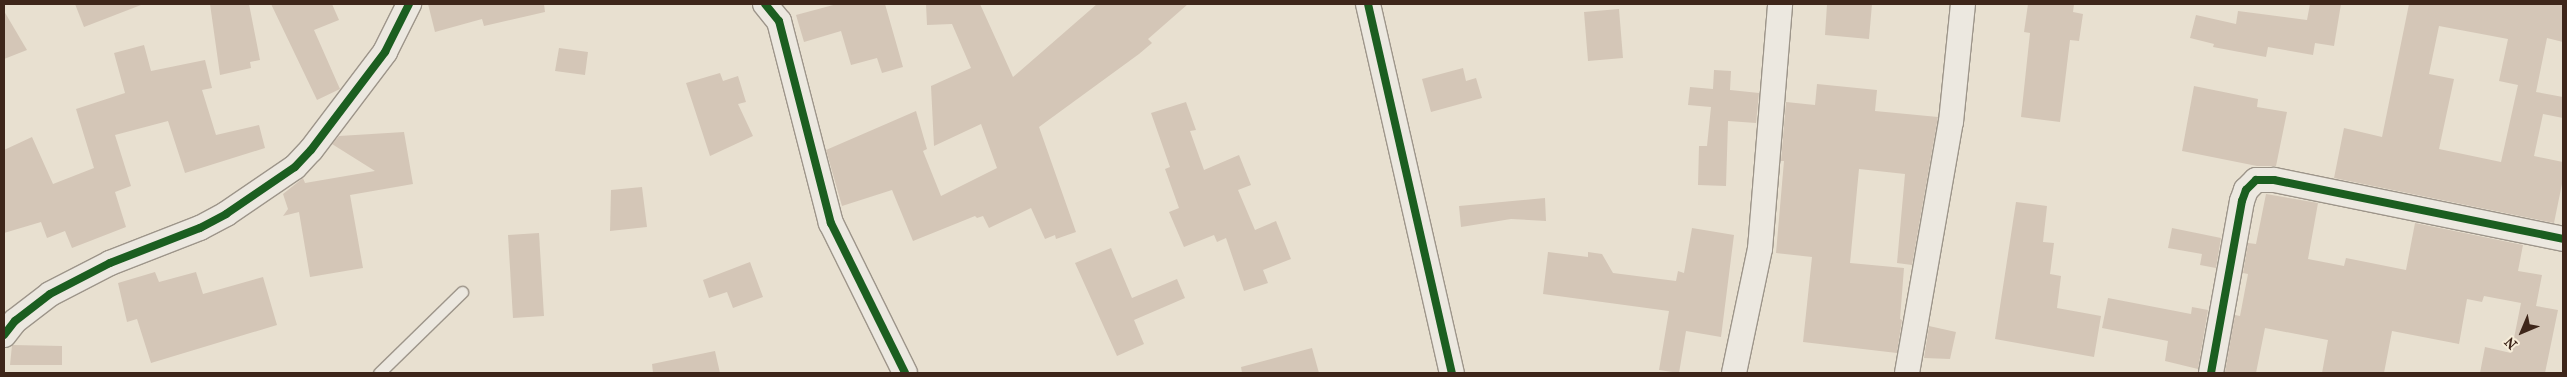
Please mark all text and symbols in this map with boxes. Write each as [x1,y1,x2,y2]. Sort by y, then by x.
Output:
north arrow [2497,307,2547,357]
text: N [2501,333,2521,353]

